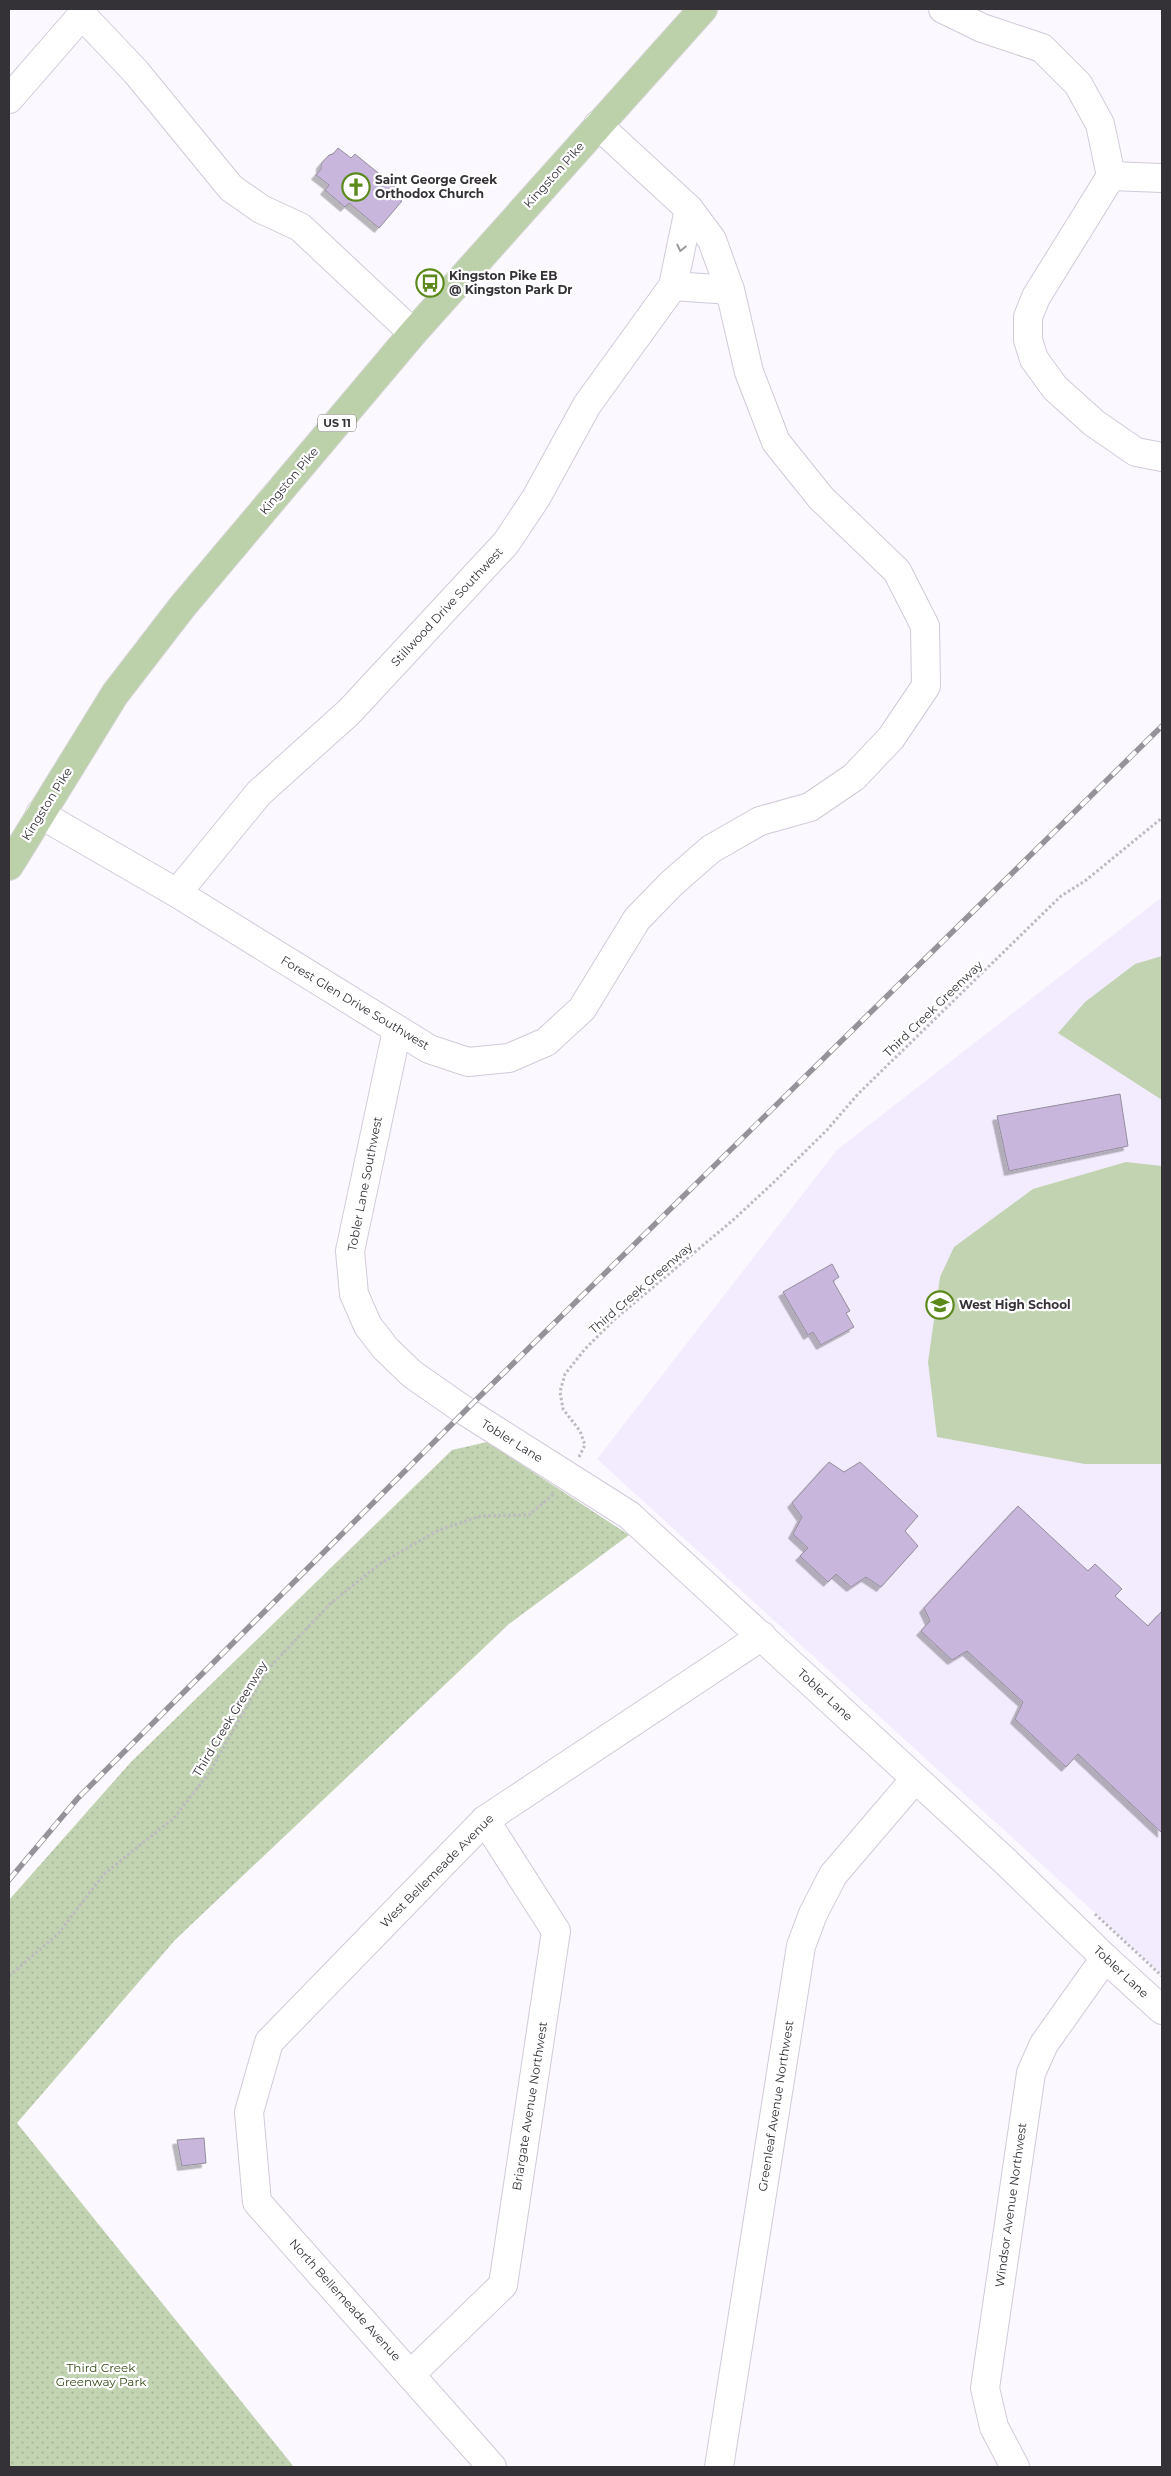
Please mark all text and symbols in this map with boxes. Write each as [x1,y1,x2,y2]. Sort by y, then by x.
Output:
street label: Kingston Pike [520,139,587,211]
church icon: Saint George Greek Orthodox Church [341,172,371,202]
place label: Saint George Greek Orthodox Church [375,172,497,201]
one-way arrow [676,243,687,252]
bus stop icon: Kingston Pike EB @ Kingston Park Dr [415,268,445,298]
place label: Kingston Pike EB @ Kingston Park Dr [449,268,572,297]
road number: US 11 [318,414,356,432]
street label: Kingston Pike [256,444,321,517]
street label: Stillwood Drive Southwest [387,544,506,669]
street label: Kingston Pike [18,764,75,843]
street label: Forest Glen Drive Southwest [278,952,432,1053]
street label: Third Creek Greenway [880,957,986,1060]
street label: Tobler Lane Southwest [344,1115,385,1253]
street label: Third Creek Greenway [586,1238,696,1337]
school or university icon: West High School [925,1290,955,1320]
place label: West High School [959,1297,1071,1312]
street label: Tobler Lane [479,1416,546,1465]
street label: Third Creek Greenway [189,1658,270,1779]
street label: Tobler Lane [795,1665,856,1724]
street label: West Bellemeade Avenue [377,1811,497,1931]
street label: Tobler Lane [1091,1942,1152,2001]
street label: Greenleaf Avenue Northwest [755,2019,796,2193]
street label: Briargate Avenue Northwest [509,2020,550,2192]
street label: Windsor Avenue Northwest [992,2122,1029,2288]
street label: North Bellemeade Avenue [287,2236,404,2364]
park label: Third Creek Greenway Park [56,2360,147,2389]

